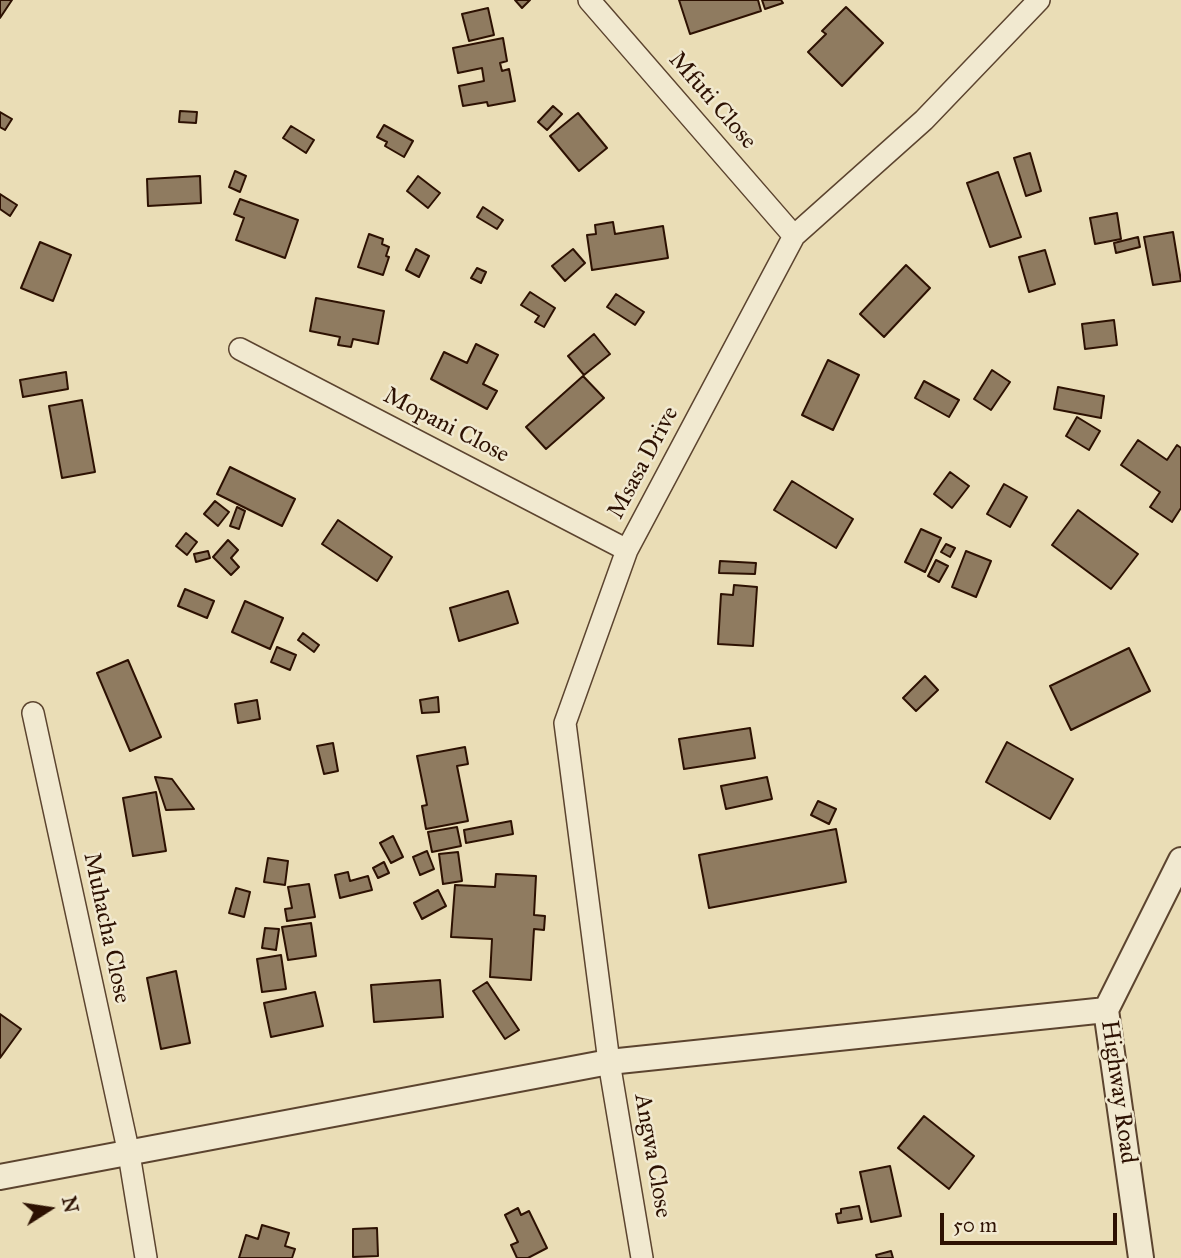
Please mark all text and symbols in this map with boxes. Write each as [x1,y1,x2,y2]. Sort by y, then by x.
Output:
street label: Mfuti Close [662,46,762,156]
street label: Mopani Close [378,382,514,470]
street label: Msasa Drive [602,402,686,524]
street label: Muhacha Close [76,850,136,1006]
street label: Highway Road [1094,1018,1142,1166]
street label: Angwa Close [627,1092,677,1220]
north arrow [14,1174,84,1244]
text: N [57,1194,83,1215]
scale bar [943,1198,1120,1242]
text: 50 m [953,1212,997,1238]

